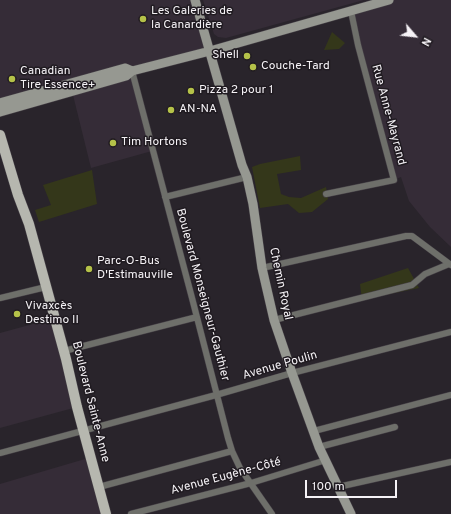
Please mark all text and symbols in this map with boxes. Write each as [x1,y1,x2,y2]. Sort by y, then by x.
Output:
place label: Les Galeries de la Canardière [151,5,232,33]
marker: Les Galeries de la Canardière [138,14,148,24]
north arrow [395,16,435,56]
text: N [418,35,434,48]
place label: Shell [212,49,239,63]
marker: Shell [242,51,252,61]
place label: Couche-Tard [261,60,330,74]
marker: Couche-Tard [248,62,258,72]
street label: Rue Anne-Mayrand [368,63,408,167]
place label: Canadian Tire Essence+ [20,65,96,93]
marker: Canadian Tire Essence+ [7,74,17,84]
place label: Pizza 2 pour 1 [199,84,273,98]
marker: Pizza 2 pour 1 [186,86,196,96]
place label: AN-NA [179,103,217,117]
marker: AN-NA [166,105,176,115]
place label: Tim Hortons [121,136,187,150]
marker: Tim Hortons [108,138,118,148]
street label: Boulevard Monseigneur-Gauthier [172,207,232,383]
street label: Chemin Royal [265,246,295,322]
place label: Parc-O-Bus D'Estimauville [97,255,173,283]
marker: Parc-O-Bus D'Estimauville [84,264,94,274]
place label: Vivaxcès Destimo II [25,300,79,328]
marker: Vivaxcès Destimo II [12,309,22,319]
street label: Boulevard Sainte-Anne [68,340,112,464]
street label: Avenue Poulin [241,348,319,384]
street label: Avenue Eugène-Côté [169,455,283,499]
scale bar [307,472,399,498]
text: 100 m [312,479,345,495]

